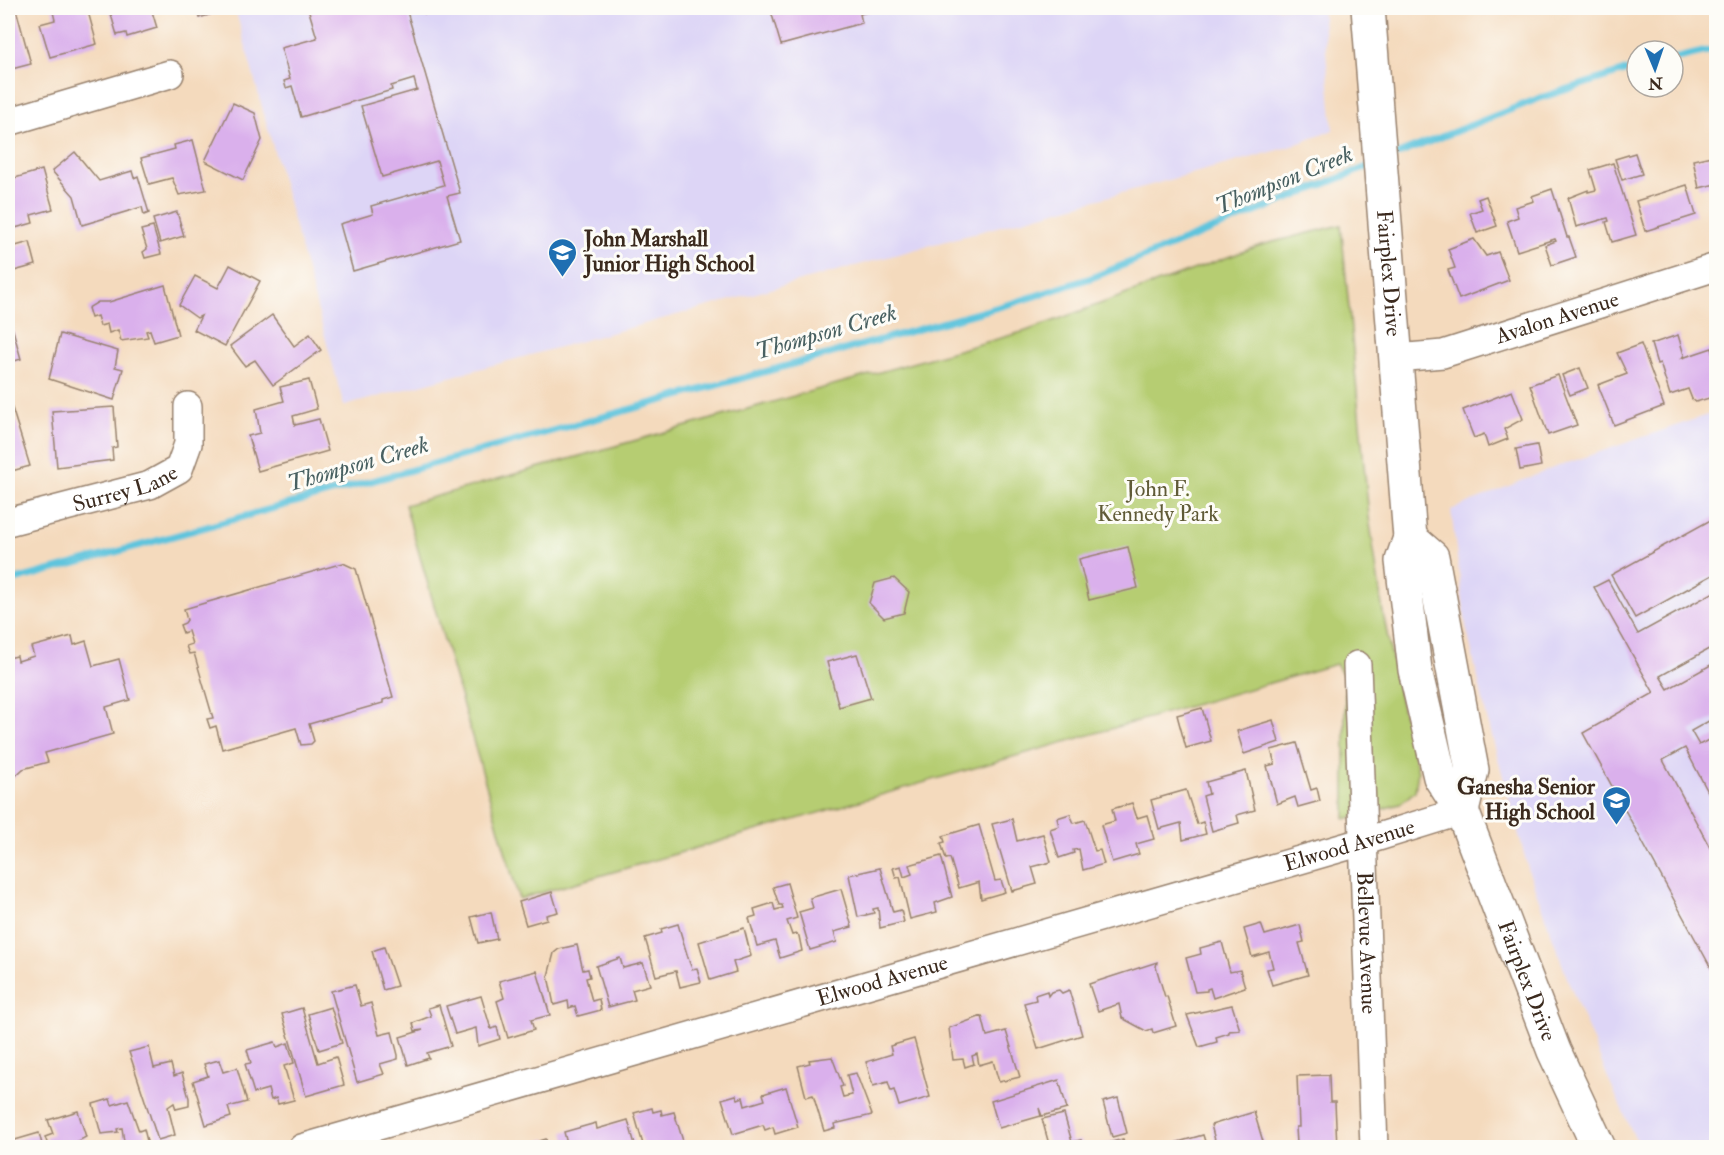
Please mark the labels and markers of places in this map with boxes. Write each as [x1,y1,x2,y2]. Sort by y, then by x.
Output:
place label: John Marshall Junior High School [583,225,755,279]
school or university icon: John Marshall Junior High School [547,236,579,278]
place label: Ganesha Senior High School [1457,773,1596,827]
school or university icon: Ganesha Senior High School [1600,784,1632,826]

